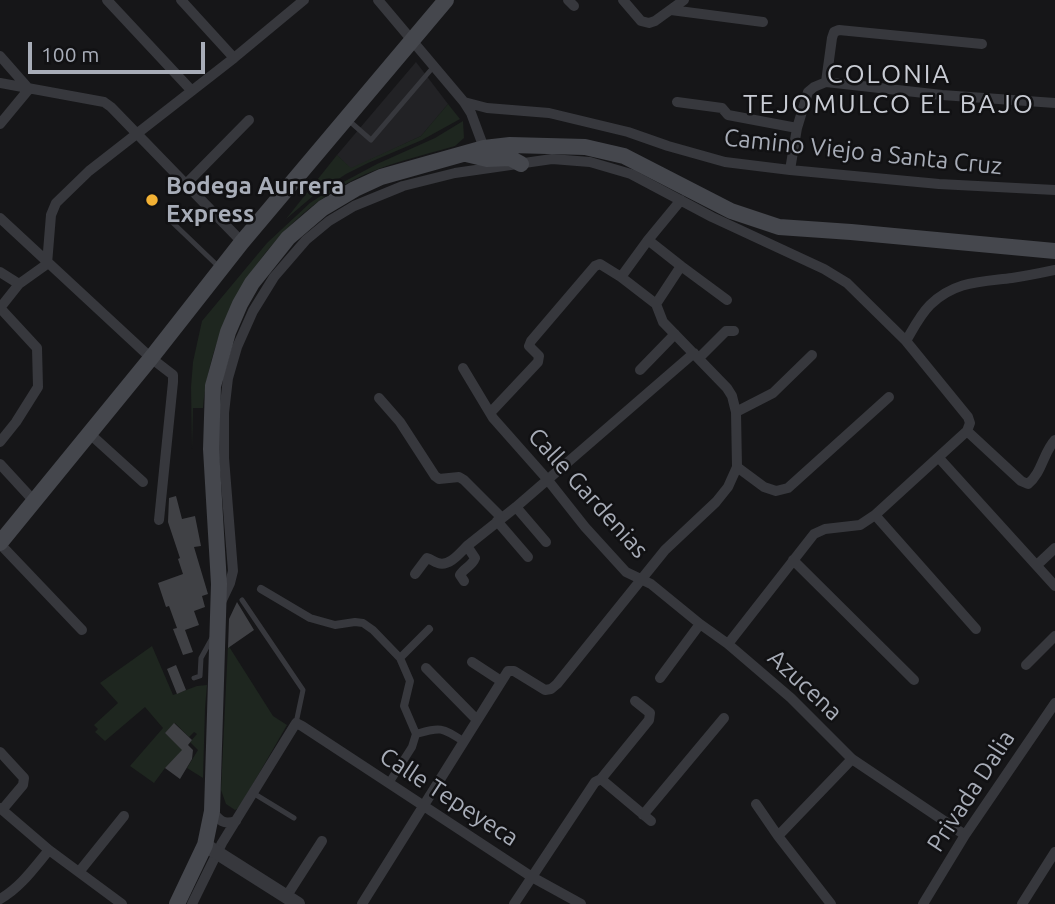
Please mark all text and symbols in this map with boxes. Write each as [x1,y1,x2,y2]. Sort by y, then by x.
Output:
scale bar [32,28,208,72]
text: 100 m [41,42,99,66]
district label: COLONIA TEJOMULCO EL BAJO [745,58,1033,119]
street label: Camino Viejo a Santa Cruz [722,123,1004,181]
place label: Bodega Aurrera Express [166,172,344,228]
marker: Bodega Aurrera Express [144,192,160,208]
street label: Calle Gardenias [522,422,654,564]
street label: Azucena [762,643,848,727]
street label: Privada Dalia [921,725,1021,857]
street label: Calle Tepeyeca [374,742,524,852]

